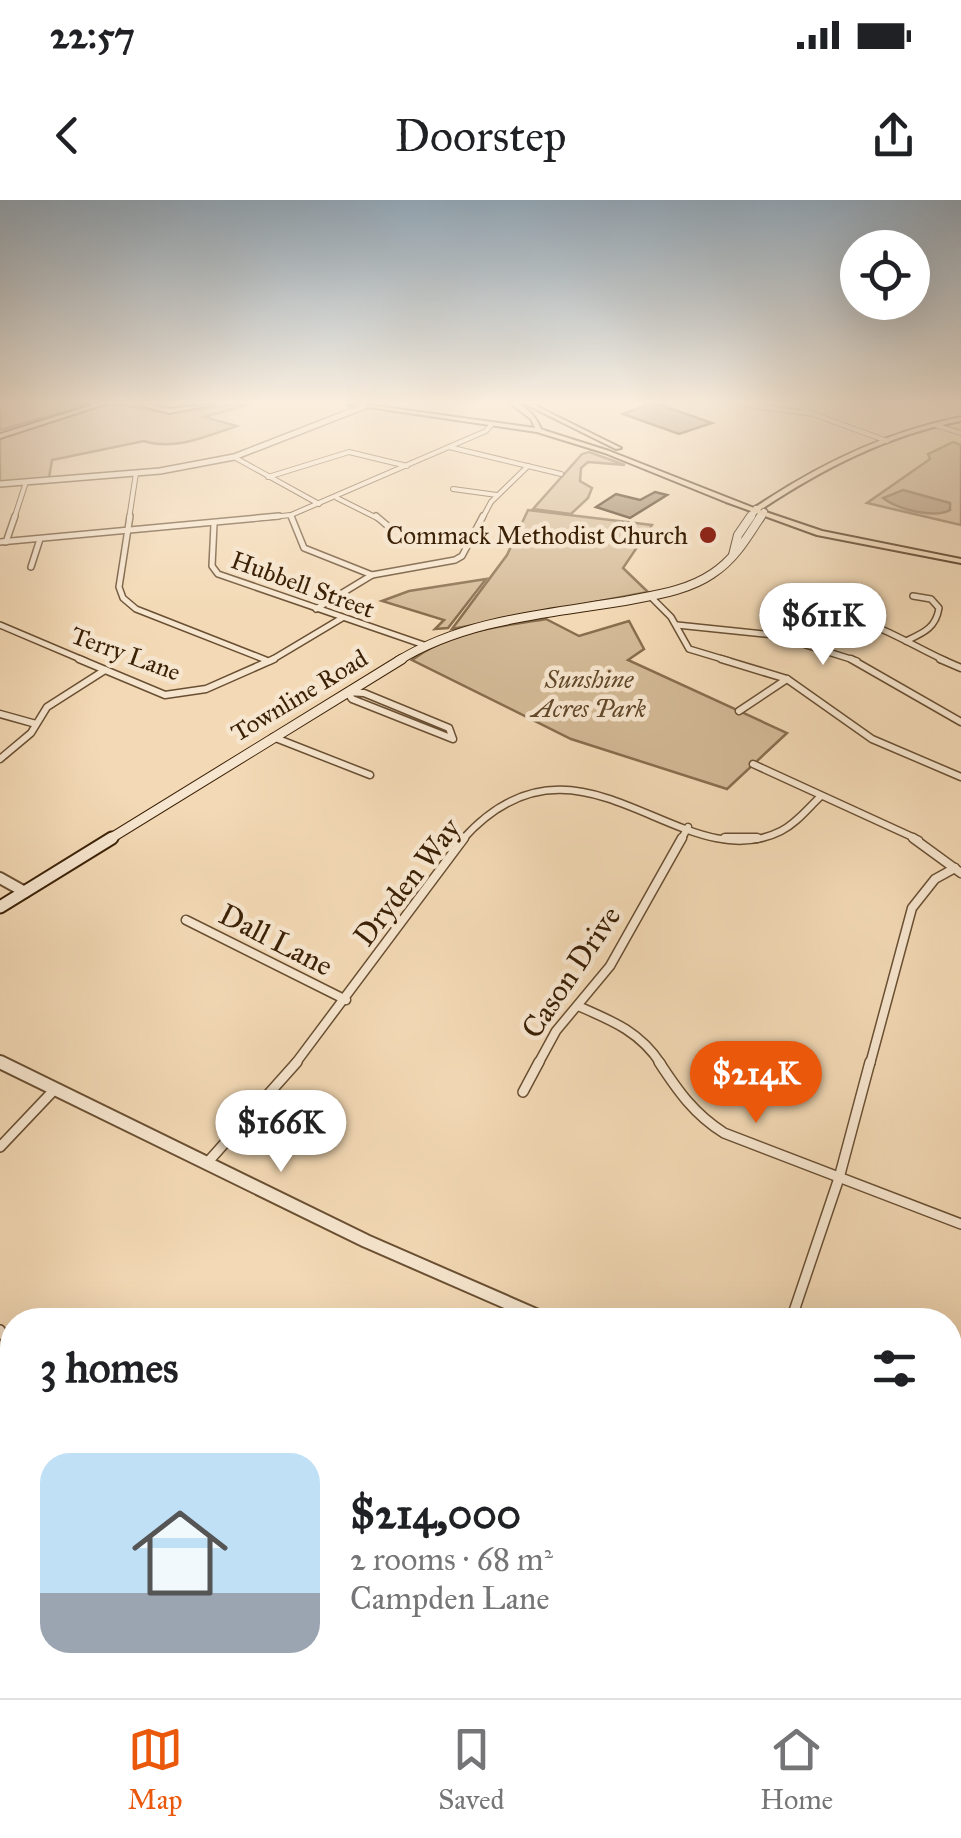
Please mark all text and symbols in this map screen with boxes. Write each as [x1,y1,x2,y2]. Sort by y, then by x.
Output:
text: 22:57 [50,12,135,58]
icon: back [40,108,95,163]
text: Doorstep [395,108,566,163]
icon: share [866,108,921,163]
map controls [840,230,930,320]
button: locate [840,230,930,320]
place label: Commack Methodist Church [386,520,688,551]
marker: Commack Methodist Church [697,524,719,546]
street label: Hubbell Street [227,544,379,625]
pin: $611K [753,583,893,668]
text: $611K [781,596,865,635]
street label: Terry Lane [67,619,185,688]
street label: Townline Road [225,642,374,748]
park label: Sunshine Acres Park [529,664,646,724]
street label: Dryden Way [346,810,469,953]
street label: Dall Lane [213,896,339,984]
street label: Cason Drive [514,899,628,1045]
pin: $214K [686,1041,826,1126]
text: $214K [712,1054,800,1093]
pin: $166K [211,1090,351,1175]
text: $166K [237,1103,325,1142]
icon: filters [867,1341,922,1396]
text: 3 homes [40,1342,178,1394]
text: $214,000 [350,1488,521,1540]
icon: home [120,1493,240,1613]
text: 2 rooms · 68 m² [350,1540,553,1579]
text: Campden Lane [350,1579,550,1618]
tab: Map [128,1722,183,1817]
tab: Saved [438,1722,505,1817]
tab: Home [760,1722,833,1817]

